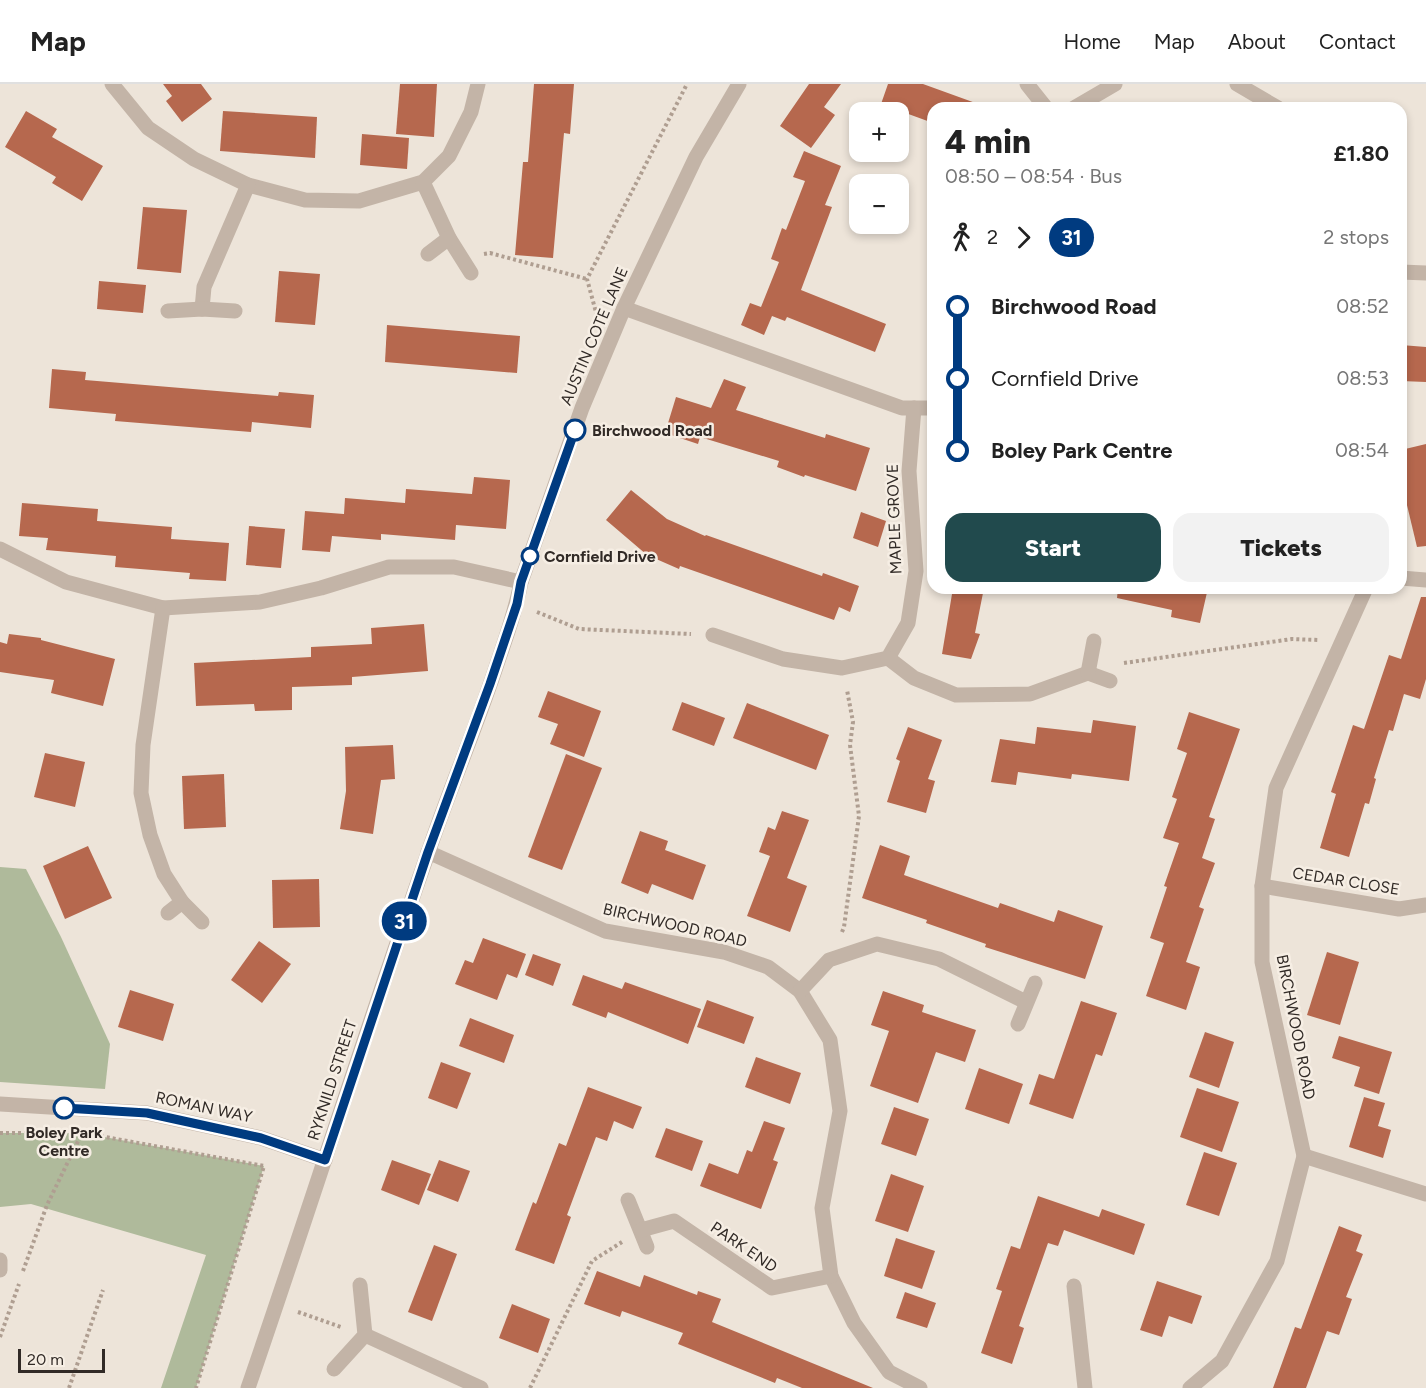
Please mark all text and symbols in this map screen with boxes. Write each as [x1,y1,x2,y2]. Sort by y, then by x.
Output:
text: Map [30,24,86,58]
text: Home [1064,29,1121,54]
text: Map [1154,29,1195,54]
text: About [1228,29,1286,54]
text: Contact [1319,29,1396,54]
map controls [849,102,909,234]
button: + [849,102,909,162]
text: 4 min [945,122,1031,161]
text: £1.80 [1333,140,1389,167]
text: 08:50 – 08:54 · Bus [945,164,1122,188]
button: − [849,174,909,234]
icon: walk [945,221,978,254]
icon: forward [1007,221,1040,254]
text: 2 [987,225,998,249]
text: 31 [1061,225,1082,250]
text: 2 stops [1323,225,1389,249]
street label: AUSTIN COTE LANE [556,264,632,408]
text: Birchwood Road [991,293,1157,320]
text: 08:52 [1336,294,1389,318]
text: Cornfield Drive [991,365,1139,392]
text: 08:53 [1336,366,1389,390]
marker: Birchwood Road [564,419,586,441]
place label: Birchwood Road [592,421,712,440]
text: Boley Park Centre [991,437,1172,464]
text: 08:54 [1335,438,1389,462]
street label: MAPLE GROVE [883,464,905,574]
button: Start [945,513,1161,582]
button: Tickets [1173,513,1389,582]
marker: Cornfield Drive [521,547,539,565]
place label: Cornfield Drive [544,547,656,566]
street label: CEDAR CLOSE [1291,863,1401,899]
street label: BIRCHWOOD ROAD [601,899,749,951]
line badge: 31 [377,902,431,940]
text: 31 [394,909,414,934]
street label: BIRCHWOOD ROAD [1273,953,1319,1101]
street label: RYKNILD STREET [304,1017,361,1143]
street label: ROMAN WAY [154,1087,254,1127]
marker: Boley Park Centre [53,1097,75,1119]
place label: Boley Park Centre [25,1123,103,1160]
street label: PARK END [707,1218,781,1276]
scale bar [18,1346,105,1374]
text: 20 m [27,1350,64,1369]

